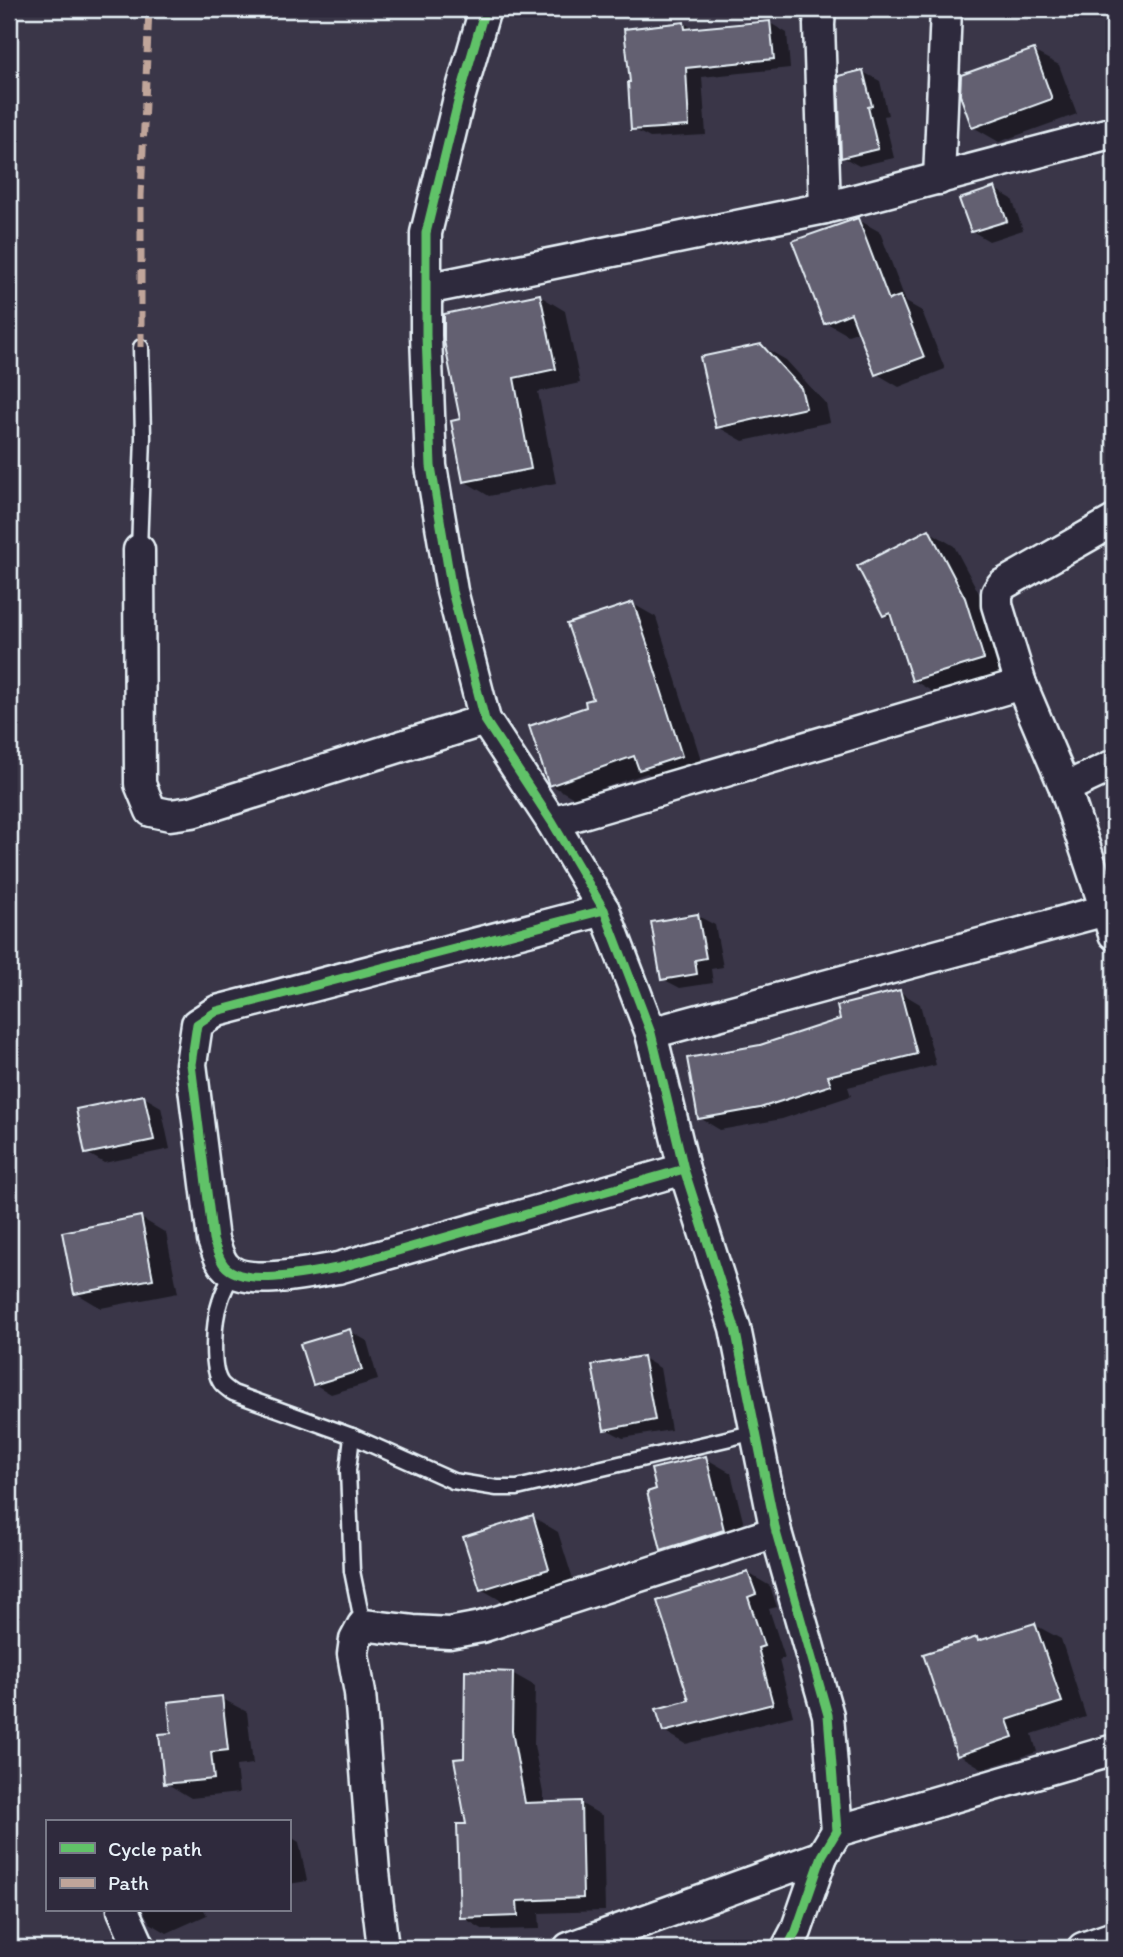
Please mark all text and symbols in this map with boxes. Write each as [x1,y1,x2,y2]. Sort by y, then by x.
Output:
legend [46,1820,290,1912]
text: Cycle path [108,1836,202,1861]
text: Path [108,1870,149,1895]

